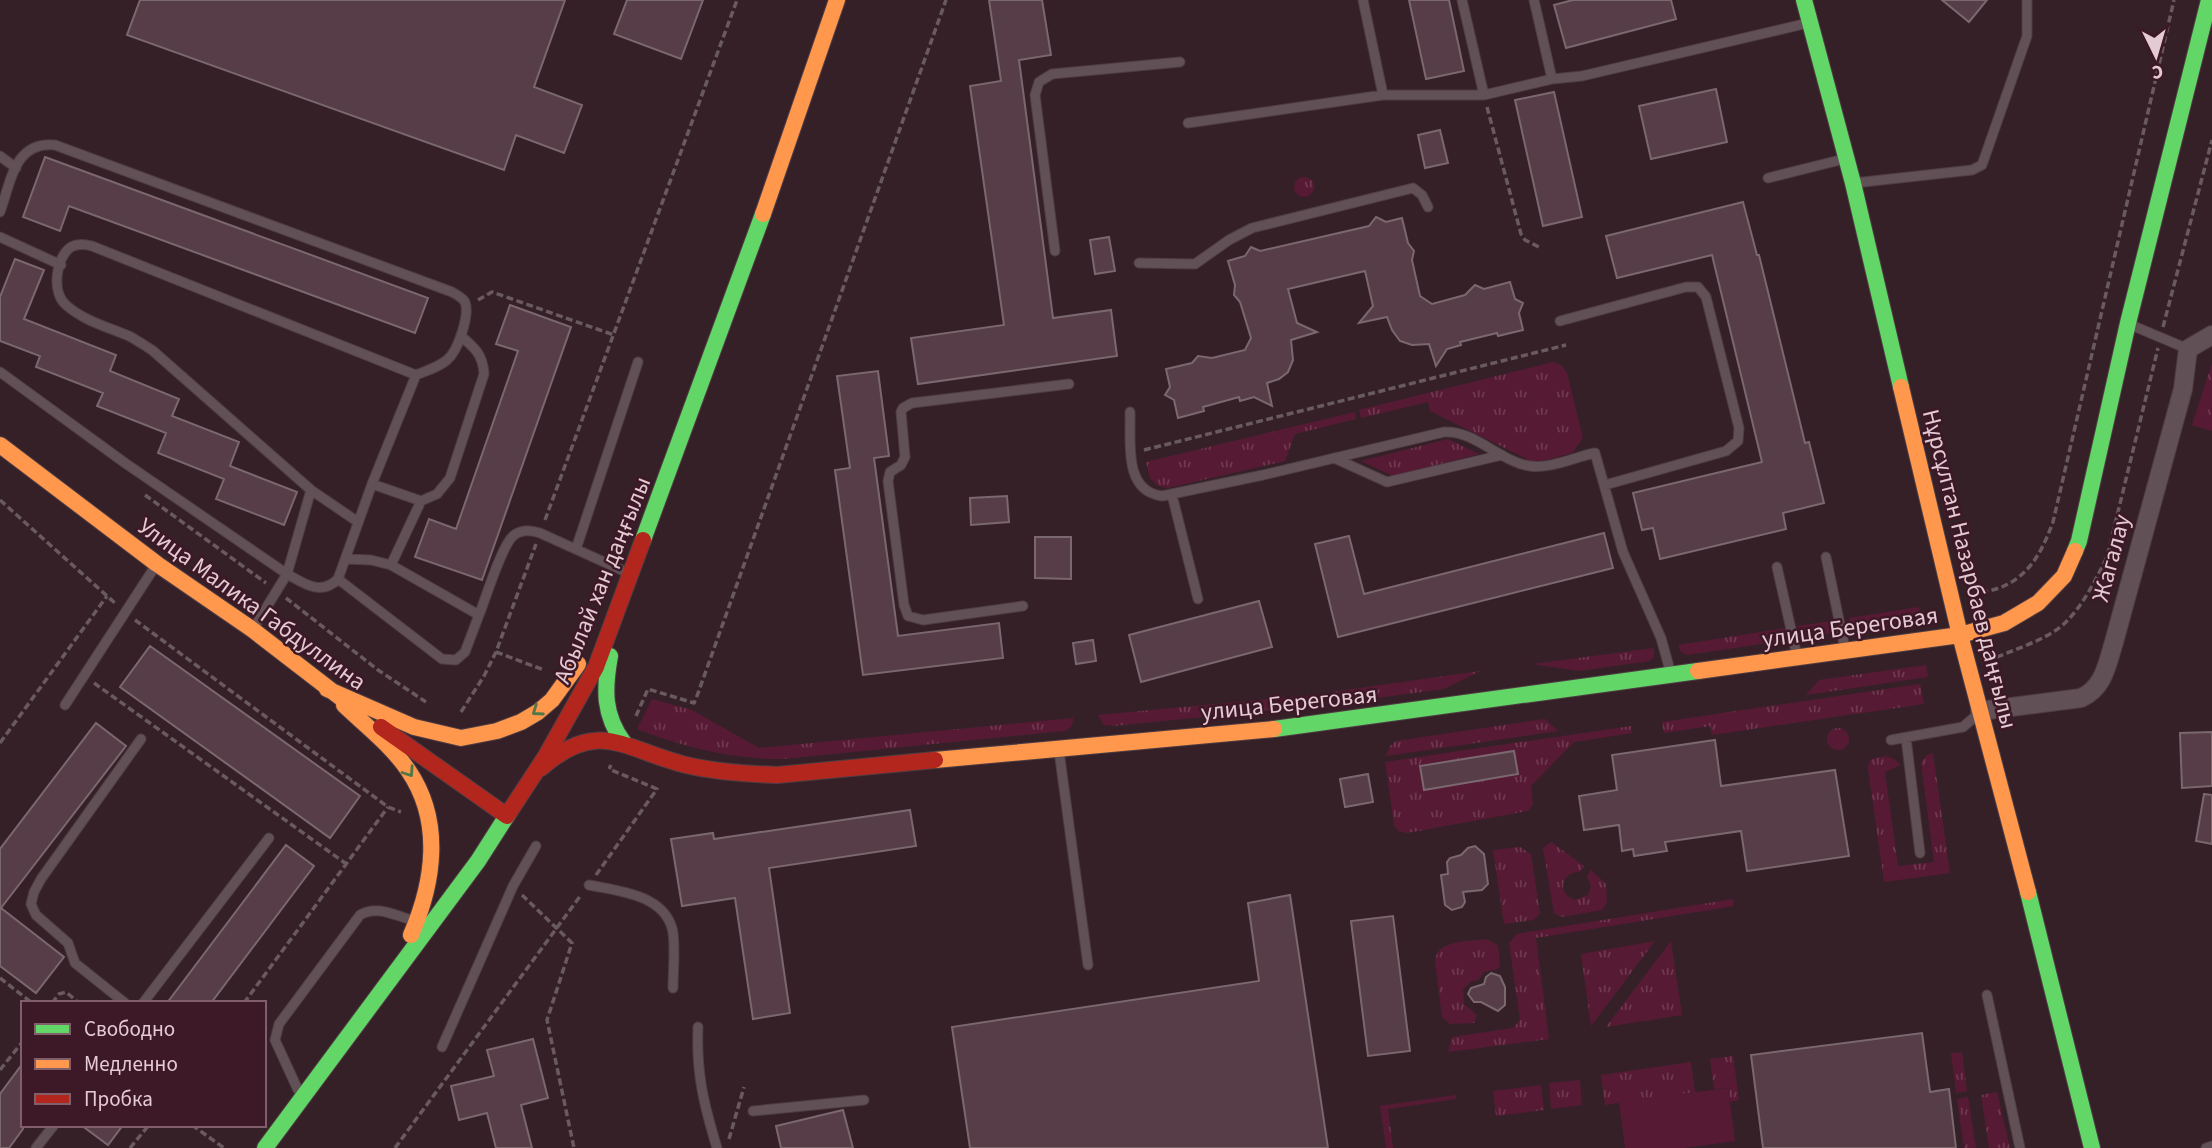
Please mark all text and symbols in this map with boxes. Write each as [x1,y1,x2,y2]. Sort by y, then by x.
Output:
north arrow [2121,21,2191,91]
text: С [2151,58,2164,85]
street label: Нұрсұлтан Назарбаев даңғылы [1913,406,2026,733]
street label: Абылай хан даңғылы [545,471,660,689]
street label: Улица Малика Габдуллина [130,510,373,699]
street label: Жагалау [2083,511,2140,606]
street label: улица Береговая [1760,598,1940,657]
street label: улица Береговая [1199,677,1379,730]
one-way arrow [532,703,545,715]
one-way arrow [401,765,414,778]
legend [21,1001,266,1127]
text: Свободно [84,1014,175,1044]
text: Медленно [84,1049,178,1079]
text: Пробка [84,1084,153,1114]

